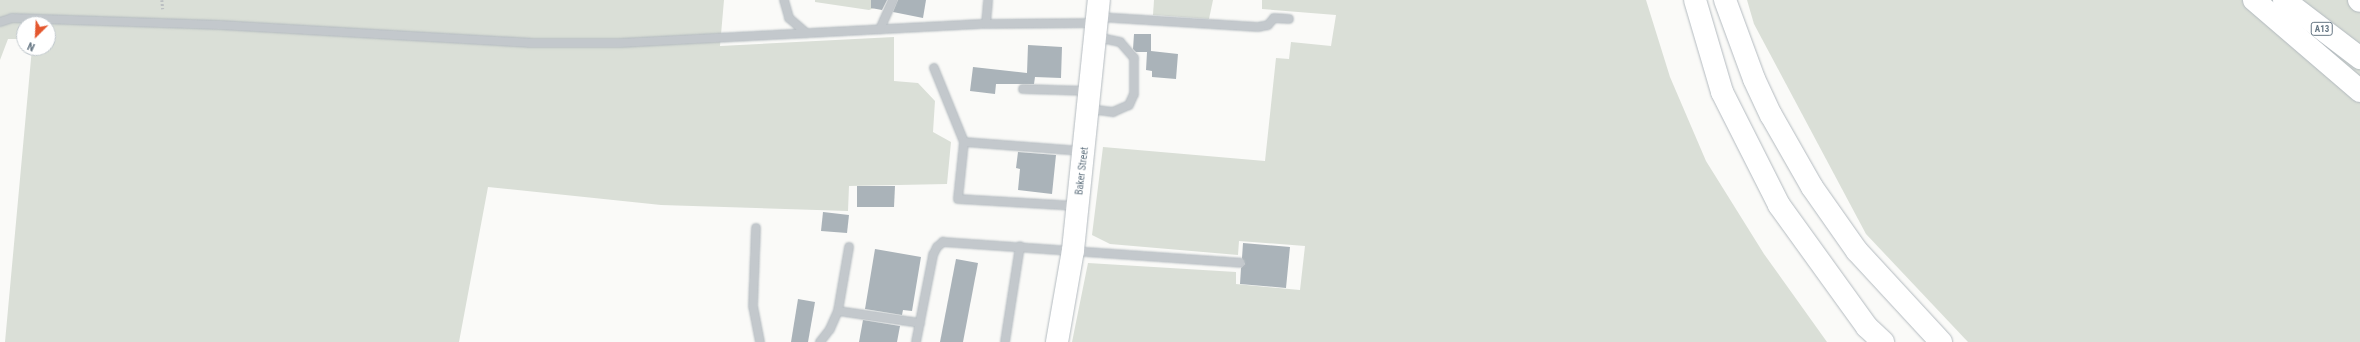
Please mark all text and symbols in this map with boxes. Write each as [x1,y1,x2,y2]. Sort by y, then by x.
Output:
north arrow [16,16,56,56]
road number: A13 [2310,22,2334,36]
text: N [26,39,37,54]
street label: Baker Street [1073,146,1091,196]

